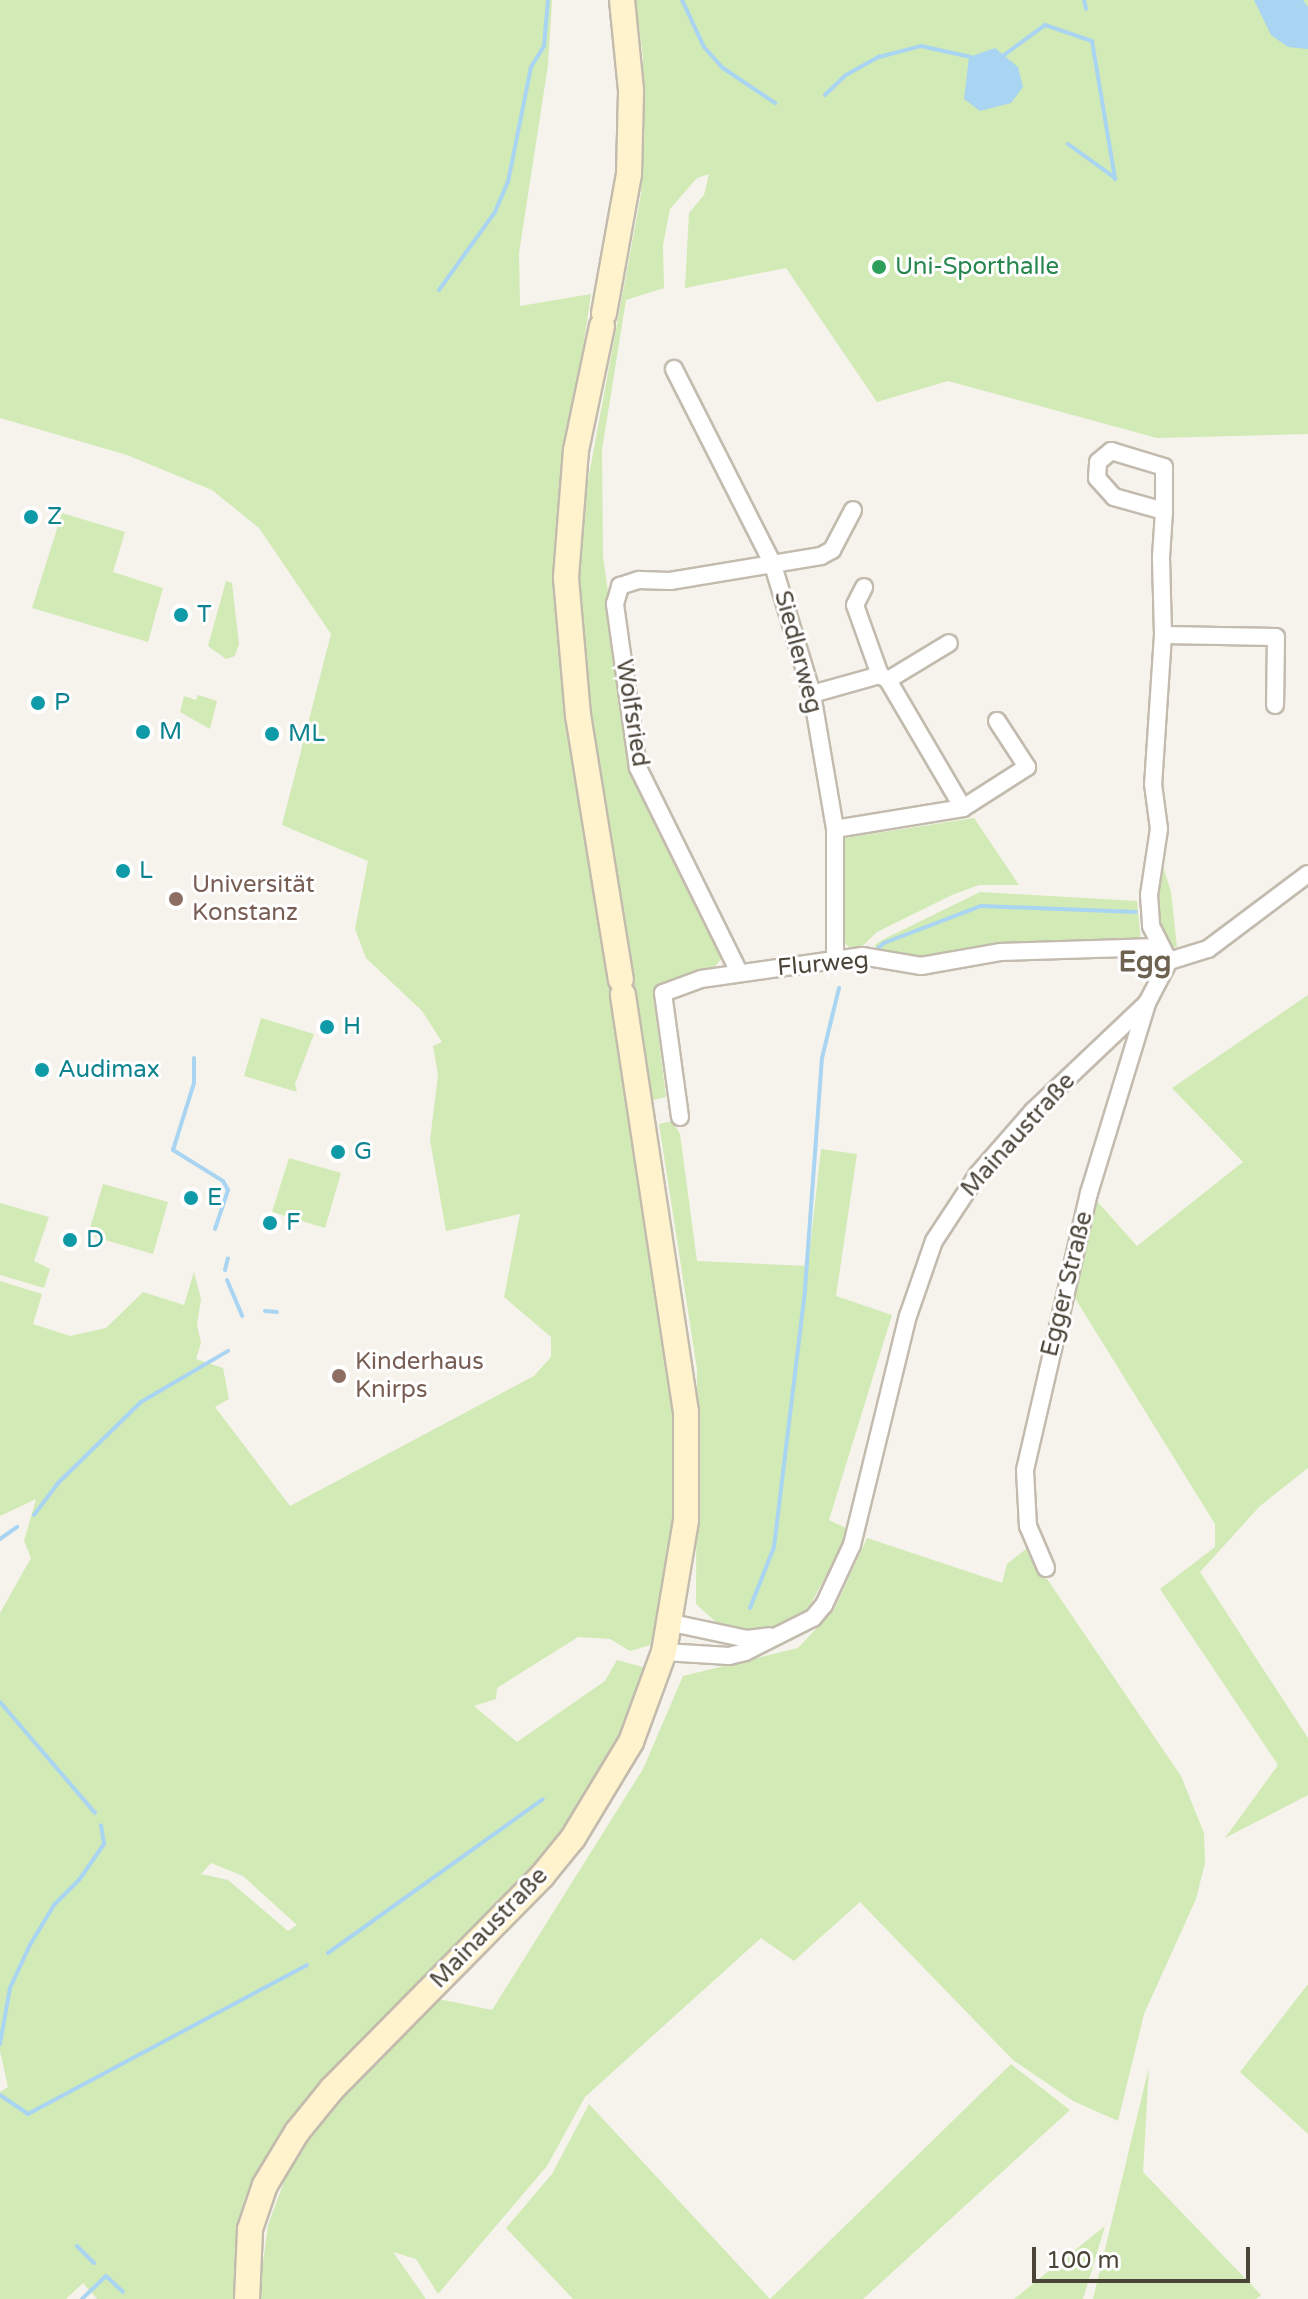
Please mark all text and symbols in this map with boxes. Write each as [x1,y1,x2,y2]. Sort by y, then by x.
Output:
place label: Uni-Sporthalle [895,253,1059,281]
marker: Uni-Sporthalle [870,258,888,276]
place label: Z [47,503,62,531]
marker: Z [22,508,40,526]
street label: Siedlerweg [768,588,828,716]
place label: T [197,601,212,629]
marker: T [172,606,190,624]
street label: Wolfsried [609,657,655,769]
place label: P [54,689,70,717]
marker: P [29,694,47,712]
place label: M [159,718,182,746]
place label: ML [288,720,325,748]
marker: M [134,723,152,741]
marker: ML [263,725,281,743]
place label: L [139,857,153,885]
marker: L [114,862,132,880]
place label: Universität Konstanz [192,871,315,927]
marker: Universität Konstanz [167,890,185,908]
district label: Egg [1119,945,1171,979]
street label: Flurweg [776,946,870,982]
place label: H [343,1013,361,1041]
marker: H [318,1018,336,1036]
place label: Audimax [58,1056,160,1084]
marker: Audimax [33,1061,51,1079]
street label: Mainaustraße [955,1067,1081,1203]
place label: G [354,1138,372,1166]
marker: G [329,1143,347,1161]
place label: E [207,1184,222,1212]
marker: E [182,1189,200,1207]
street label: Egger Straße [1035,1208,1099,1360]
place label: F [286,1209,301,1237]
marker: F [261,1214,279,1232]
place label: D [86,1226,104,1254]
marker: D [61,1231,79,1249]
place label: Kinderhaus Knirps [355,1348,484,1404]
marker: Kinderhaus Knirps [330,1367,348,1385]
street label: Mainaustraße [424,1862,554,1994]
scale bar [1036,2231,1254,2281]
text: 100 m [1046,2246,1120,2275]

